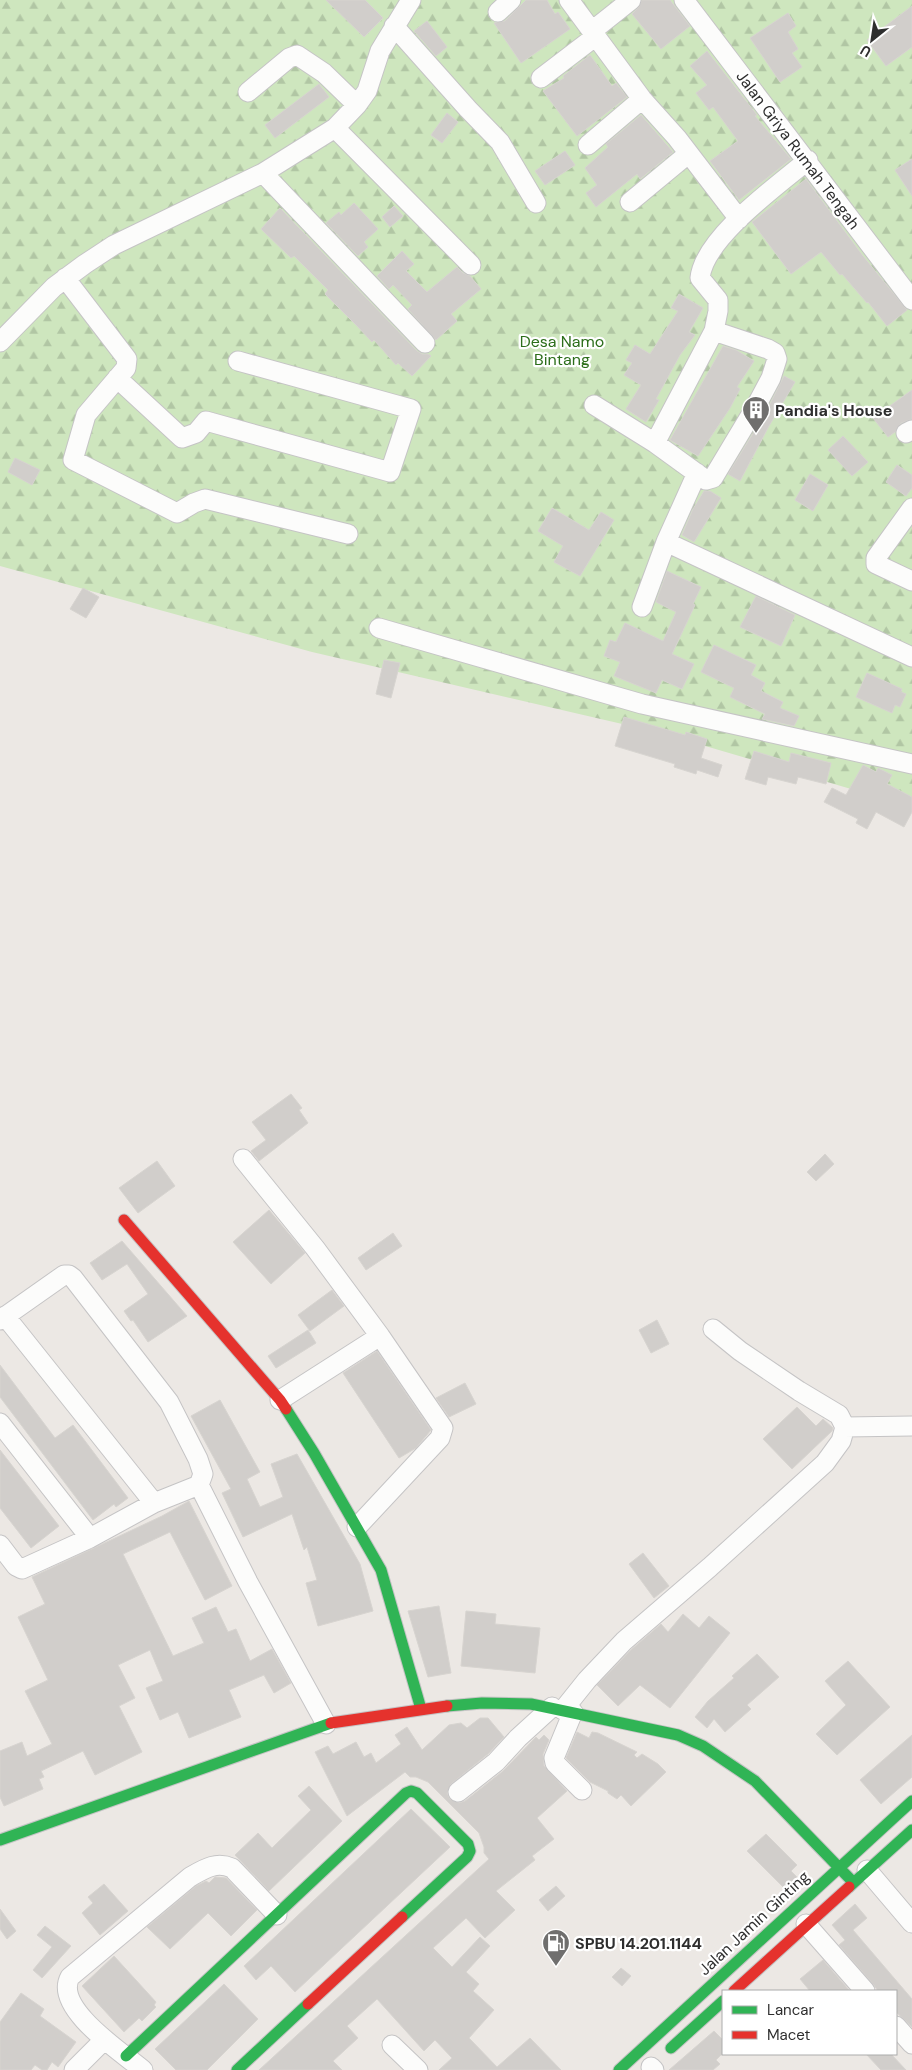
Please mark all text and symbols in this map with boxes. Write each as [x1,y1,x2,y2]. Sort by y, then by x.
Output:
north arrow [847,15,897,65]
text: U [857,41,874,61]
street label: Jalan Griya Rumah Tengah [731,66,865,234]
park label: Desa Namo Bintang [520,331,604,370]
building icon: Pandia's House [741,395,771,434]
place label: Pandia's House [775,400,892,421]
street label: Jalan Jamin Ginting [694,1866,814,1980]
fuel station icon: SPBU 14.201.1144 [541,1928,571,1967]
place label: SPBU 14.201.1144 [575,1933,702,1954]
legend [722,1990,897,2055]
text: Lancar [767,2000,814,2020]
text: Macet [767,2025,811,2045]

